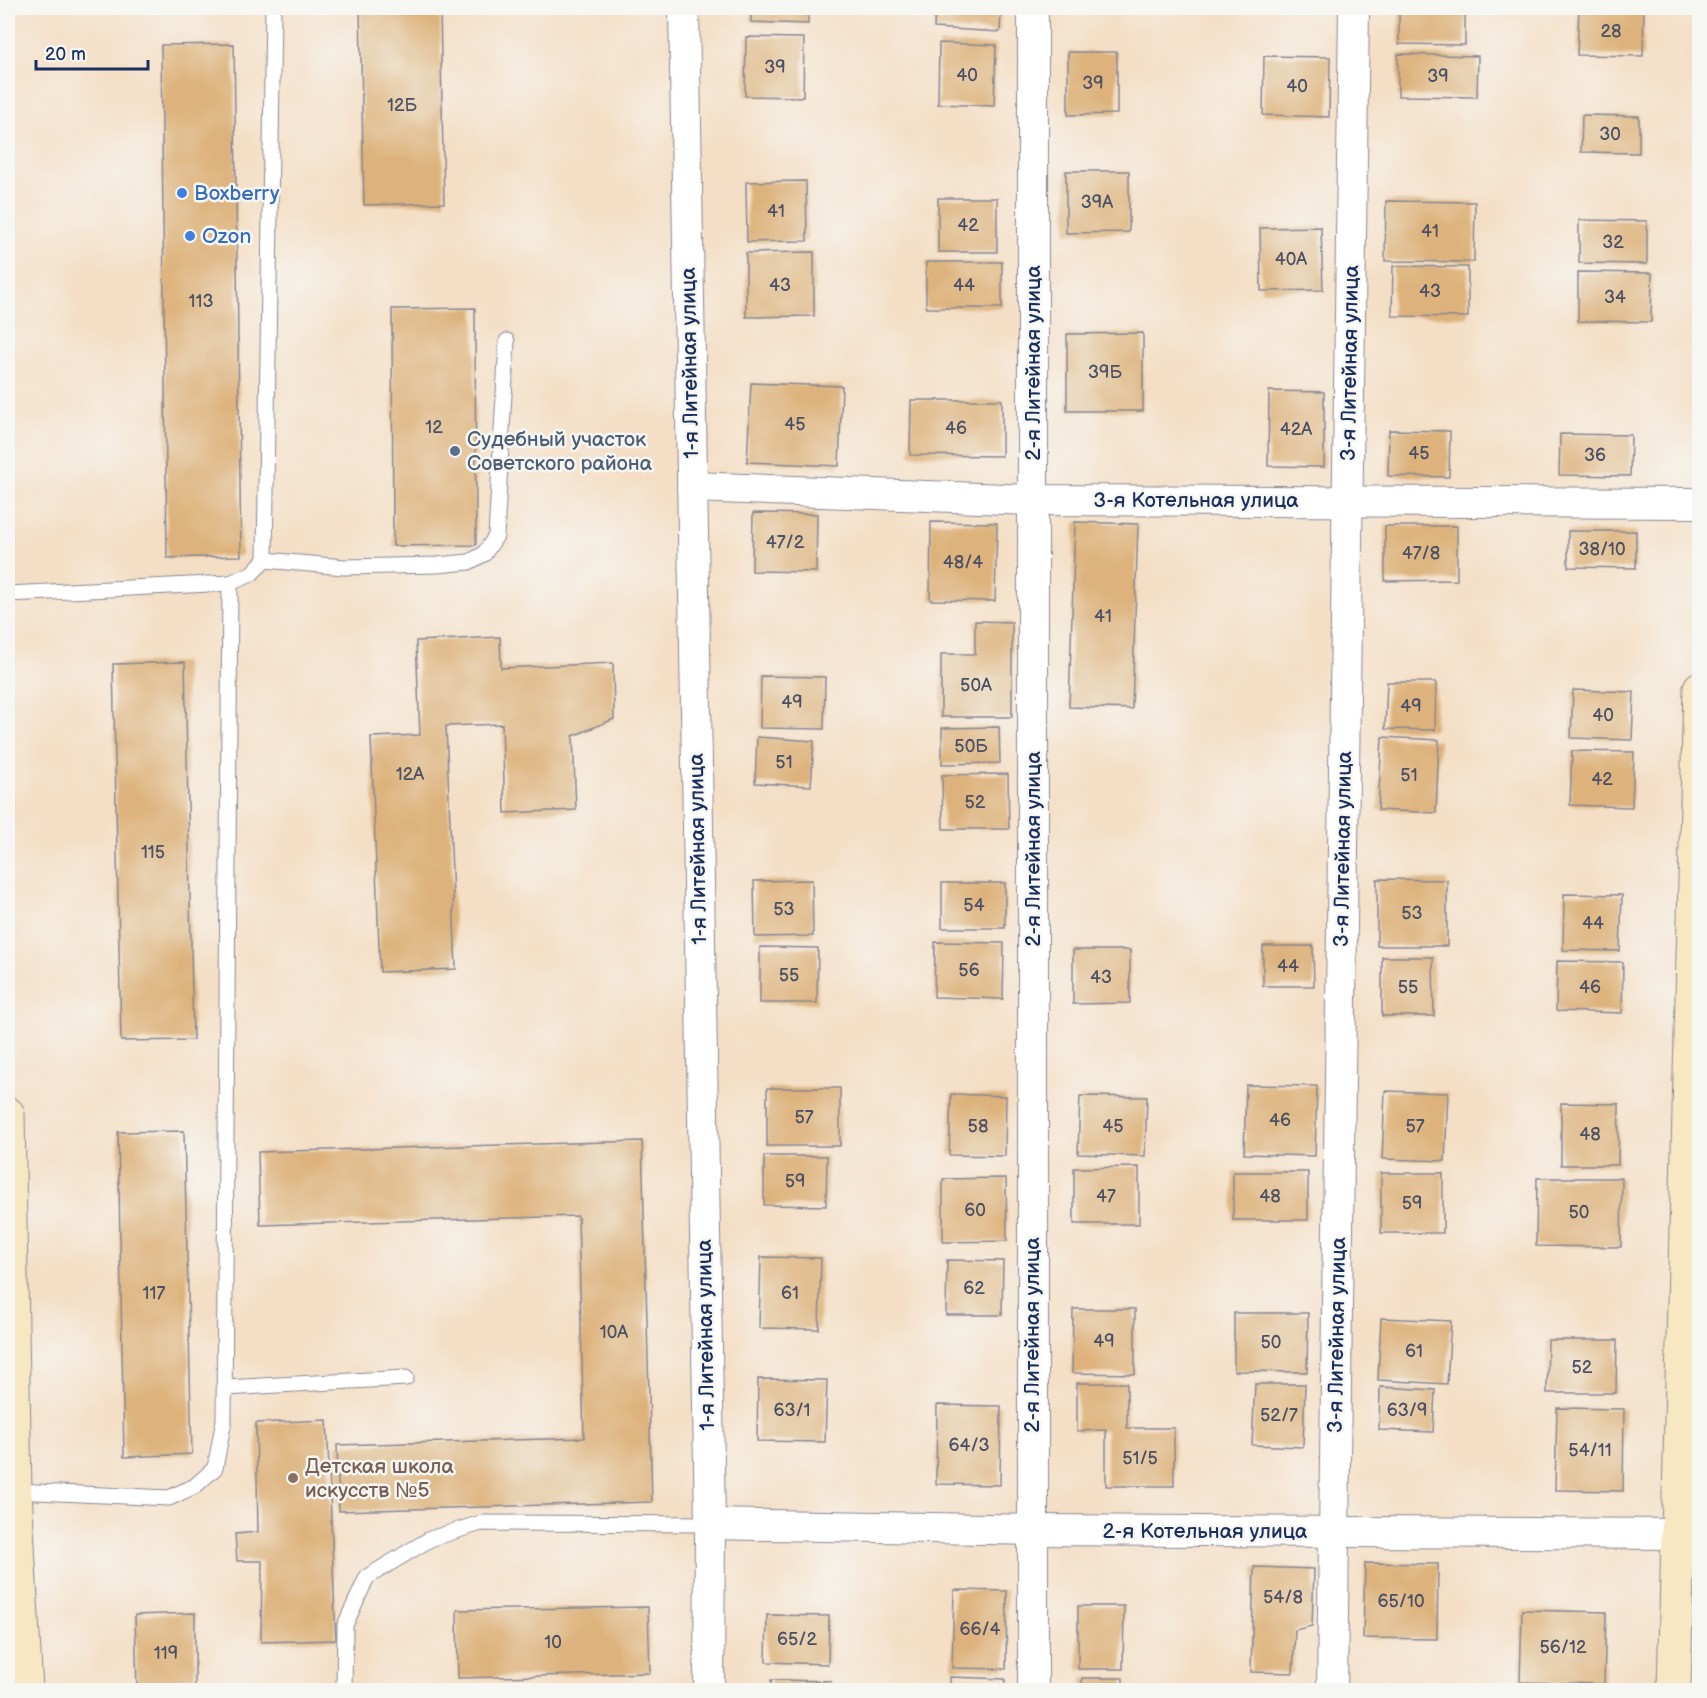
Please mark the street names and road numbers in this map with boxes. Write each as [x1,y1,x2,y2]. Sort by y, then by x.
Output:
street label: 3-я Литейная улица [1336,264,1364,461]
street label: 2-я Литейная улица [1021,265,1046,461]
street label: 1-я Литейная улица [676,267,704,459]
street label: 3-я Котельная улица [1093,488,1299,513]
street label: 3-я Литейная улица [1329,750,1357,947]
street label: 2-я Литейная улица [1021,751,1046,947]
street label: 1-я Литейная улица [684,753,712,945]
street label: 3-я Литейная улица [1323,1236,1351,1433]
street label: 2-я Литейная улица [1020,1237,1045,1433]
street label: 1-я Литейная улица [692,1239,720,1431]
street label: 2-я Котельная улица [1102,1519,1308,1544]

